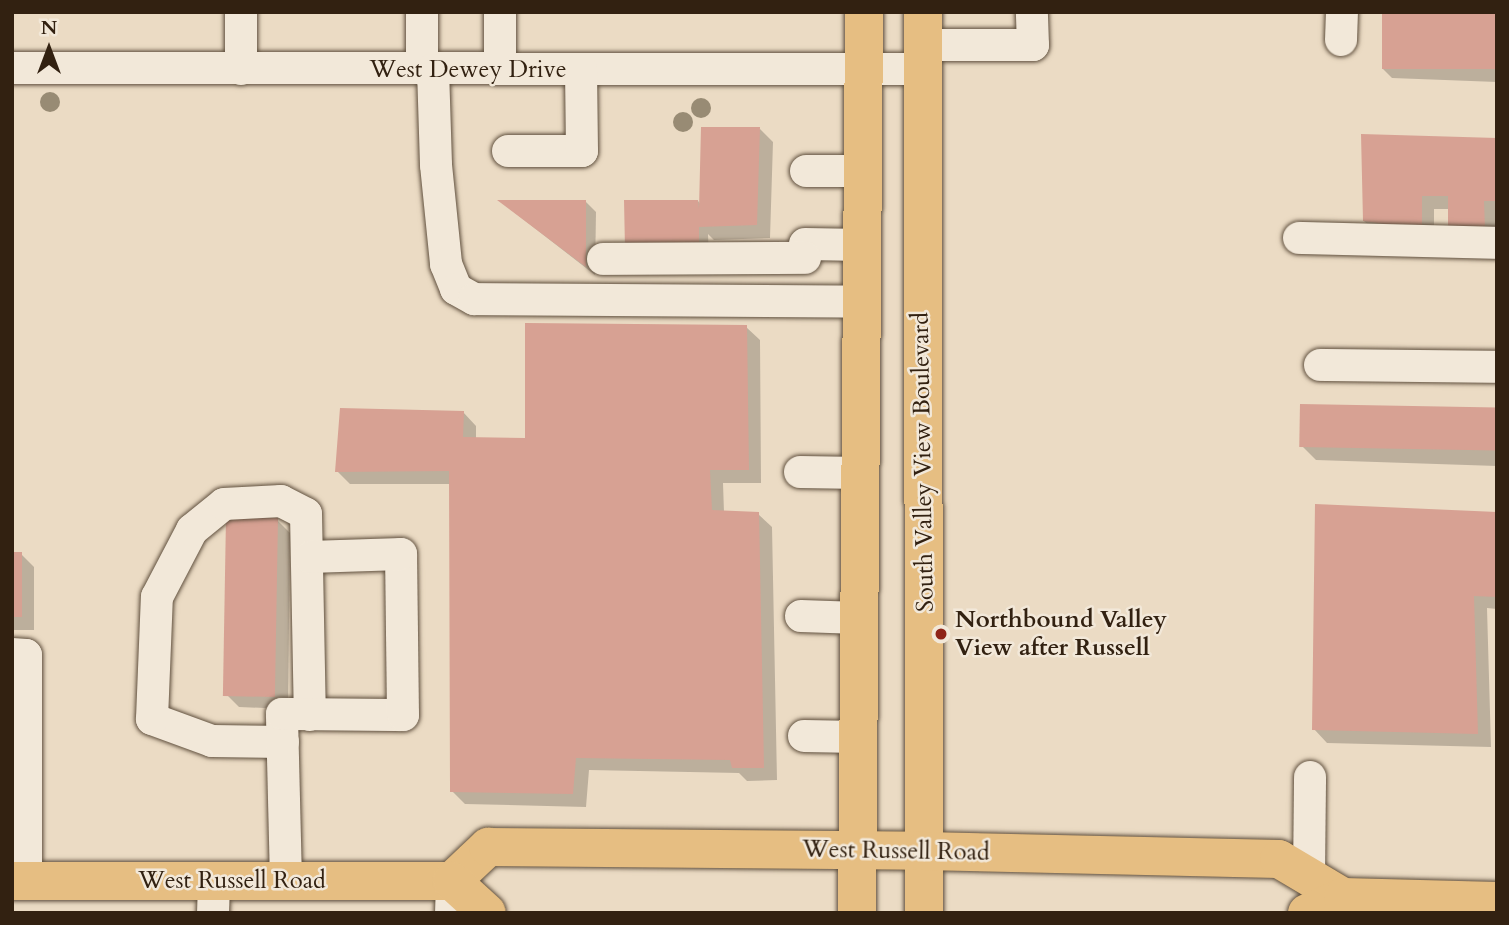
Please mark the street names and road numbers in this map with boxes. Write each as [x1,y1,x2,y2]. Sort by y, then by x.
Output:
street label: West Dewey Drive [369,56,567,84]
street label: South Valley View Boulevard [906,312,940,612]
street label: West Russell Road [802,835,990,867]
street label: West Russell Road [138,867,326,895]

